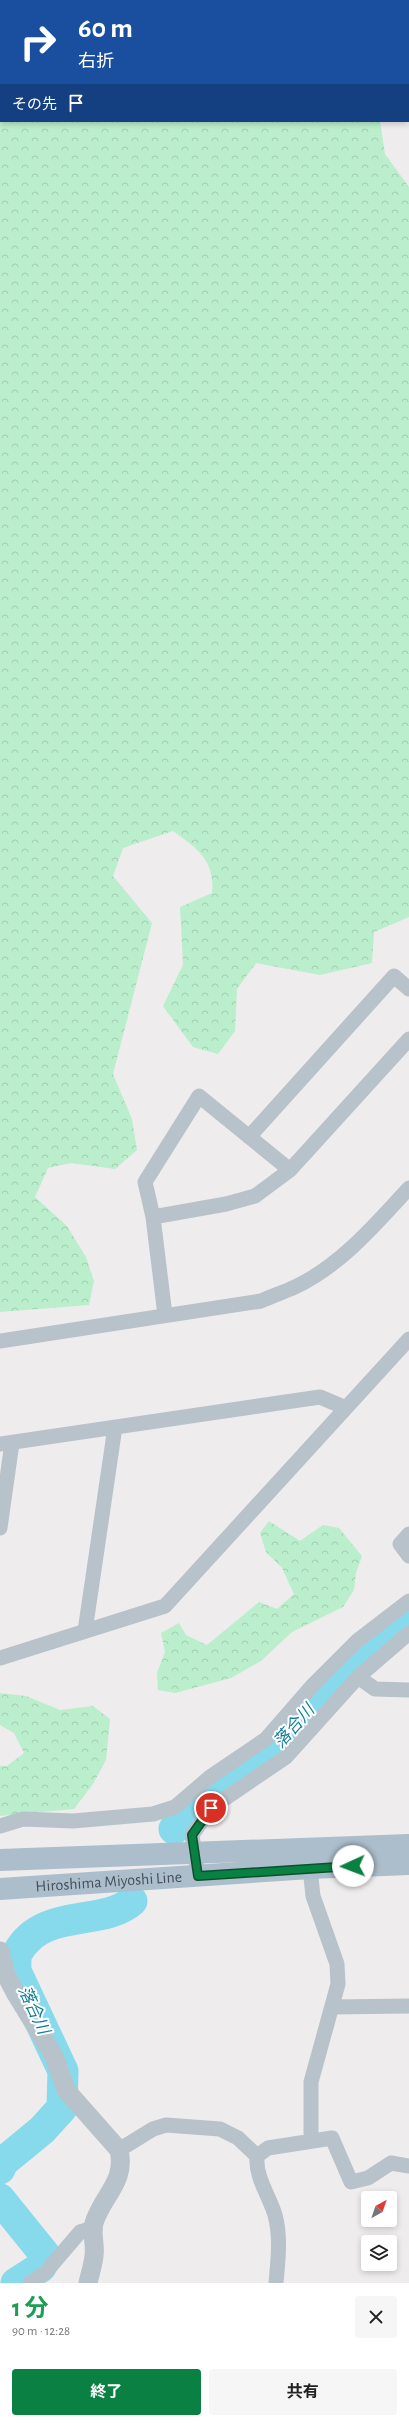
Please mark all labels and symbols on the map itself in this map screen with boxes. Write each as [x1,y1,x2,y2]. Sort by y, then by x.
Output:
water label: 落合川 [270,1699,319,1751]
pin [194,1791,228,1825]
position arrow [332,1845,374,1887]
street label: Hiroshima Miyoshi Line [35,1869,182,1895]
water label: 落合川 [16,1983,54,2039]
north arrow [361,2191,397,2227]

